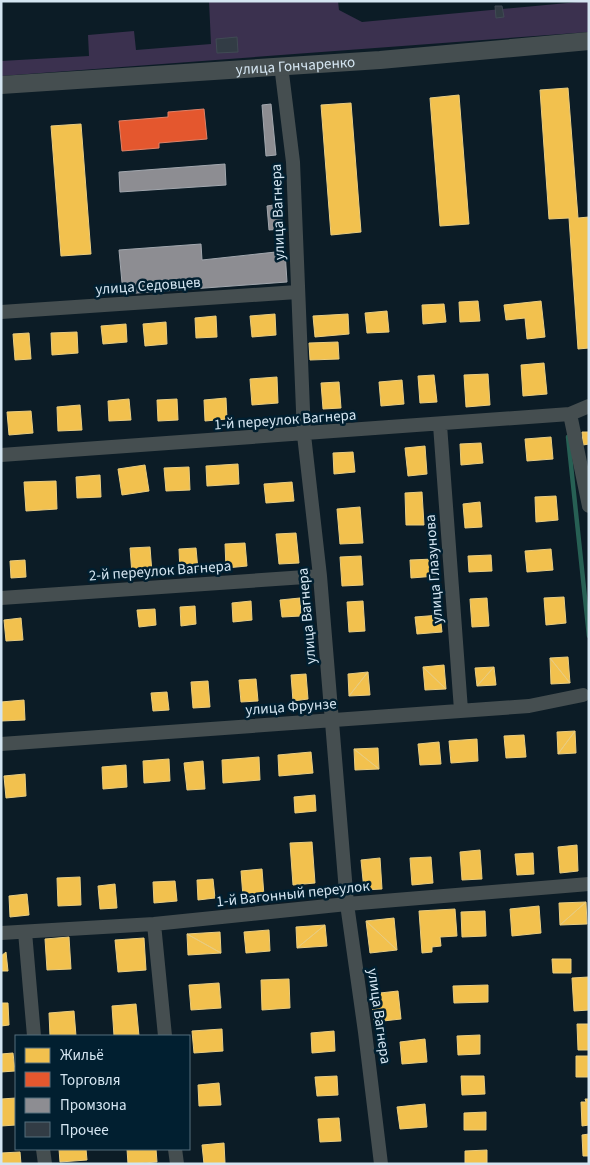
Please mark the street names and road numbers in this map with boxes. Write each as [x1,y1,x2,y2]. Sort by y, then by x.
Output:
street label: улица Гончаренко [235,51,356,80]
street label: улица Вагнера [266,163,290,261]
street label: улица Седовцев [95,272,202,300]
street label: 1-й переулок Вагнера [213,405,357,435]
street label: улица Глазунова [420,514,448,624]
street label: 2-й переулок Вагнера [88,556,232,586]
street label: улица Вагнера [292,567,322,665]
street label: улица Фрунзе [245,693,337,721]
street label: 1-й Вагонный переулок [215,875,371,912]
street label: улица Вагнера [362,967,396,1065]

